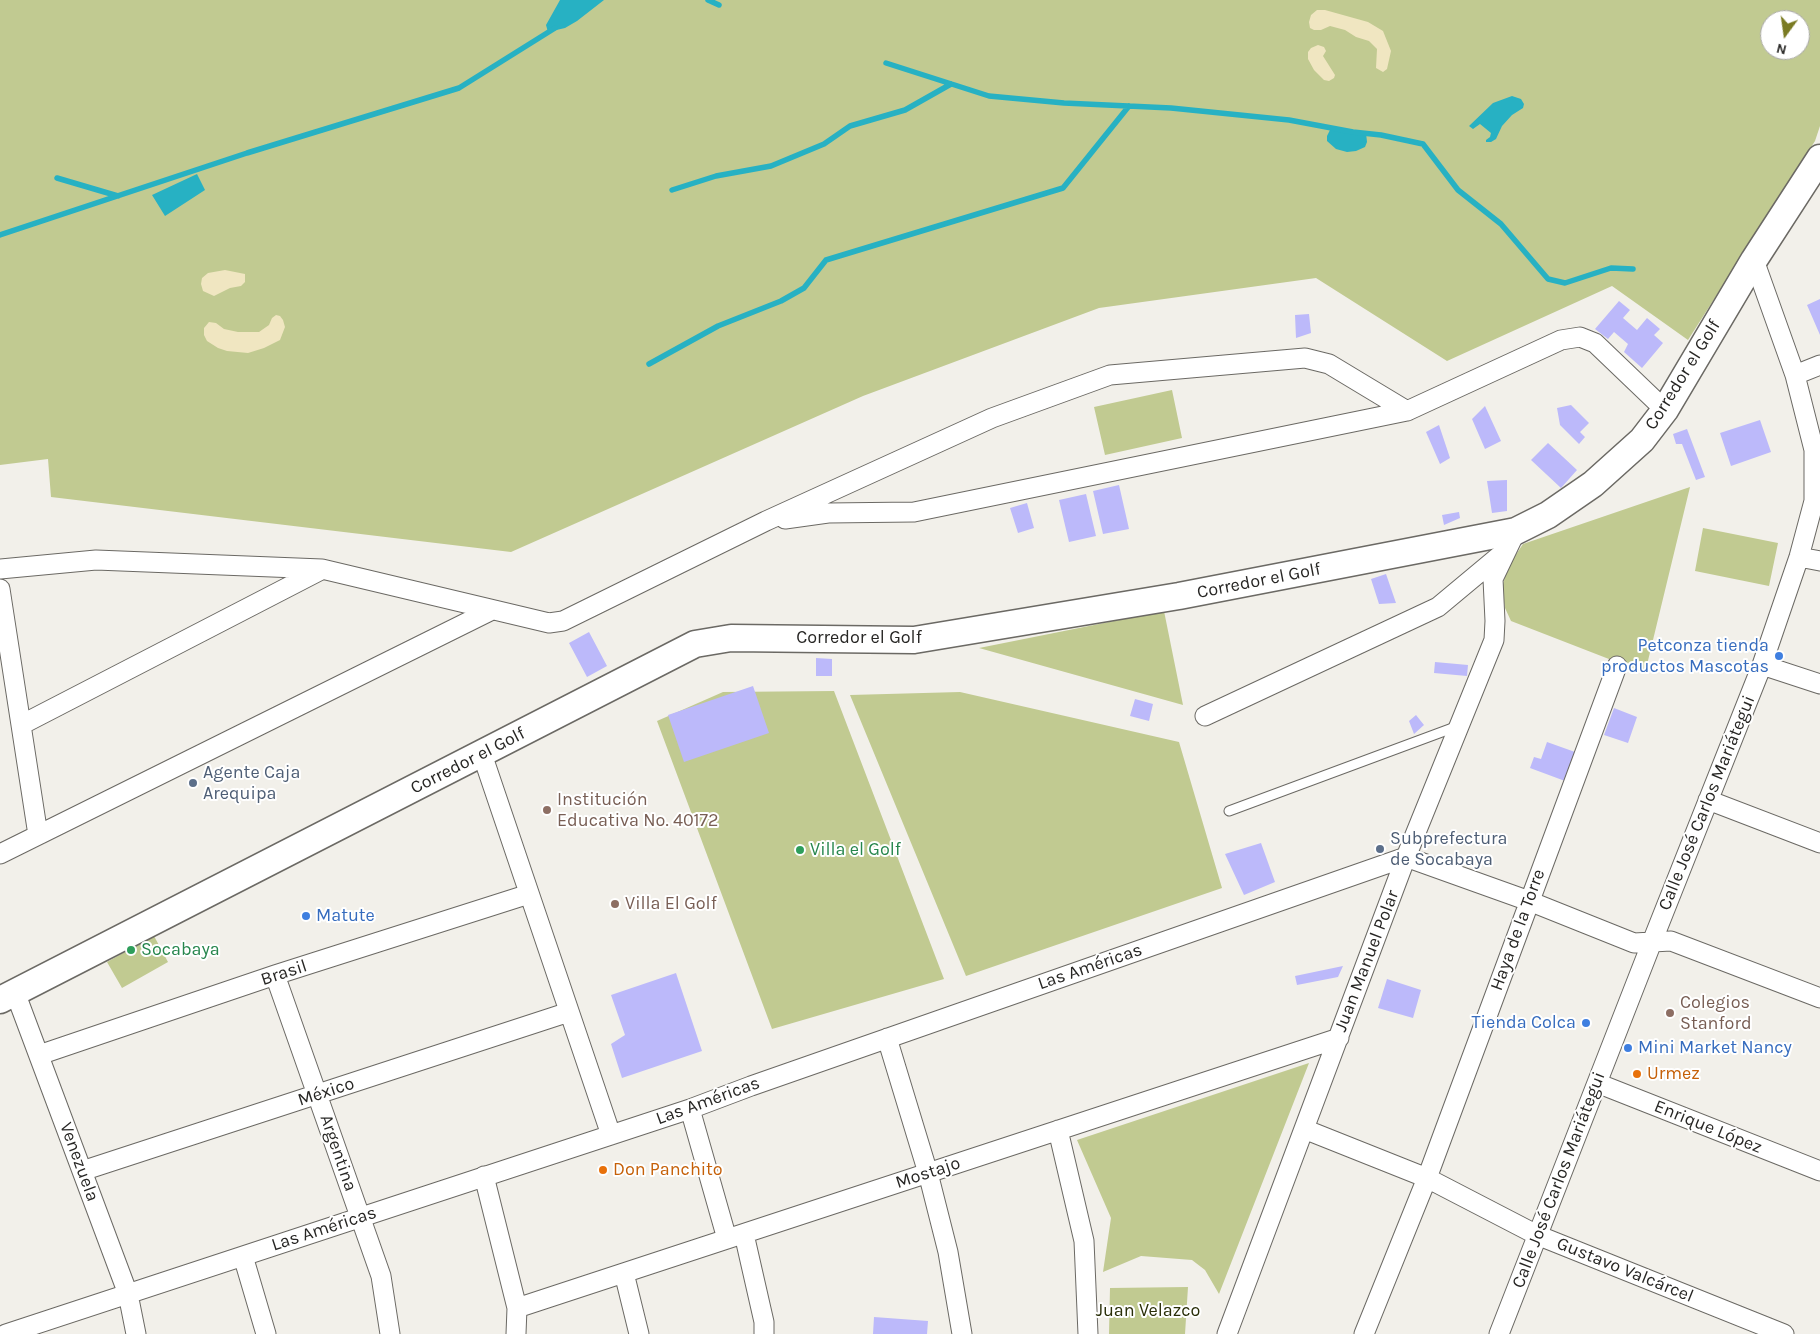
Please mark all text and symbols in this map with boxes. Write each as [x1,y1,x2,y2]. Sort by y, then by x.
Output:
north arrow [1760,10,1810,60]
text: N [1775,40,1788,59]
street label: Corredor el Golf [1641,316,1725,434]
street label: Corredor el Golf [1195,558,1323,604]
street label: Corredor el Golf [796,627,922,649]
place label: Petconza tienda productos Mascotas [1601,635,1769,678]
marker: Petconza tienda productos Mascotas [1773,650,1785,662]
street label: Calle José Carlos Mariátegui [1654,692,1760,914]
street label: Corredor el Golf [407,723,529,799]
place label: Agente Caja Arequipa [203,762,300,804]
marker: Agente Caja Arequipa [187,777,199,789]
place label: Institución Educativa No. 40172 [557,789,718,832]
marker: Institución Educativa No. 40172 [541,804,553,816]
place label: Subprefectura de Socabaya [1390,828,1507,871]
place label: Villa el Golf [810,839,901,861]
marker: Subprefectura de Socabaya [1374,843,1386,855]
marker: Villa el Golf [794,844,806,856]
street label: Haya de la Torre [1486,866,1550,994]
street label: Juan Manuel Polar [1330,887,1404,1035]
place label: Villa El Golf [625,893,717,915]
marker: Villa El Golf [609,898,621,910]
place label: Matute [316,905,375,927]
marker: Matute [300,910,312,922]
place label: Socabaya [141,939,220,961]
street label: Las Américas [1035,939,1145,995]
marker: Socabaya [125,944,137,956]
street label: Brasil [258,955,310,991]
place label: Colegios Stanford [1680,992,1752,1034]
marker: Colegios Stanford [1664,1007,1676,1019]
place label: Tienda Colca [1472,1012,1576,1034]
marker: Tienda Colca [1580,1017,1592,1029]
place label: Mini Market Nancy [1638,1037,1792,1059]
marker: Mini Market Nancy [1622,1042,1634,1054]
place label: Urmez [1647,1063,1700,1085]
marker: Urmez [1631,1068,1643,1080]
street label: Calle José Carlos Mariátegui [1508,1069,1610,1291]
street label: Las Américas [653,1072,763,1130]
street label: México [295,1073,357,1111]
street label: Enrique López [1651,1096,1765,1158]
street label: Argentina [315,1112,361,1194]
street label: Venezuela [55,1120,103,1204]
street label: Mostajo [893,1152,963,1194]
place label: Don Panchito [613,1159,723,1181]
marker: Don Panchito [597,1164,609,1176]
street label: Las Américas [269,1202,379,1256]
street label: Gustavo Valcárcel [1553,1233,1697,1307]
park label: Juan Velazco [1096,1300,1200,1322]

